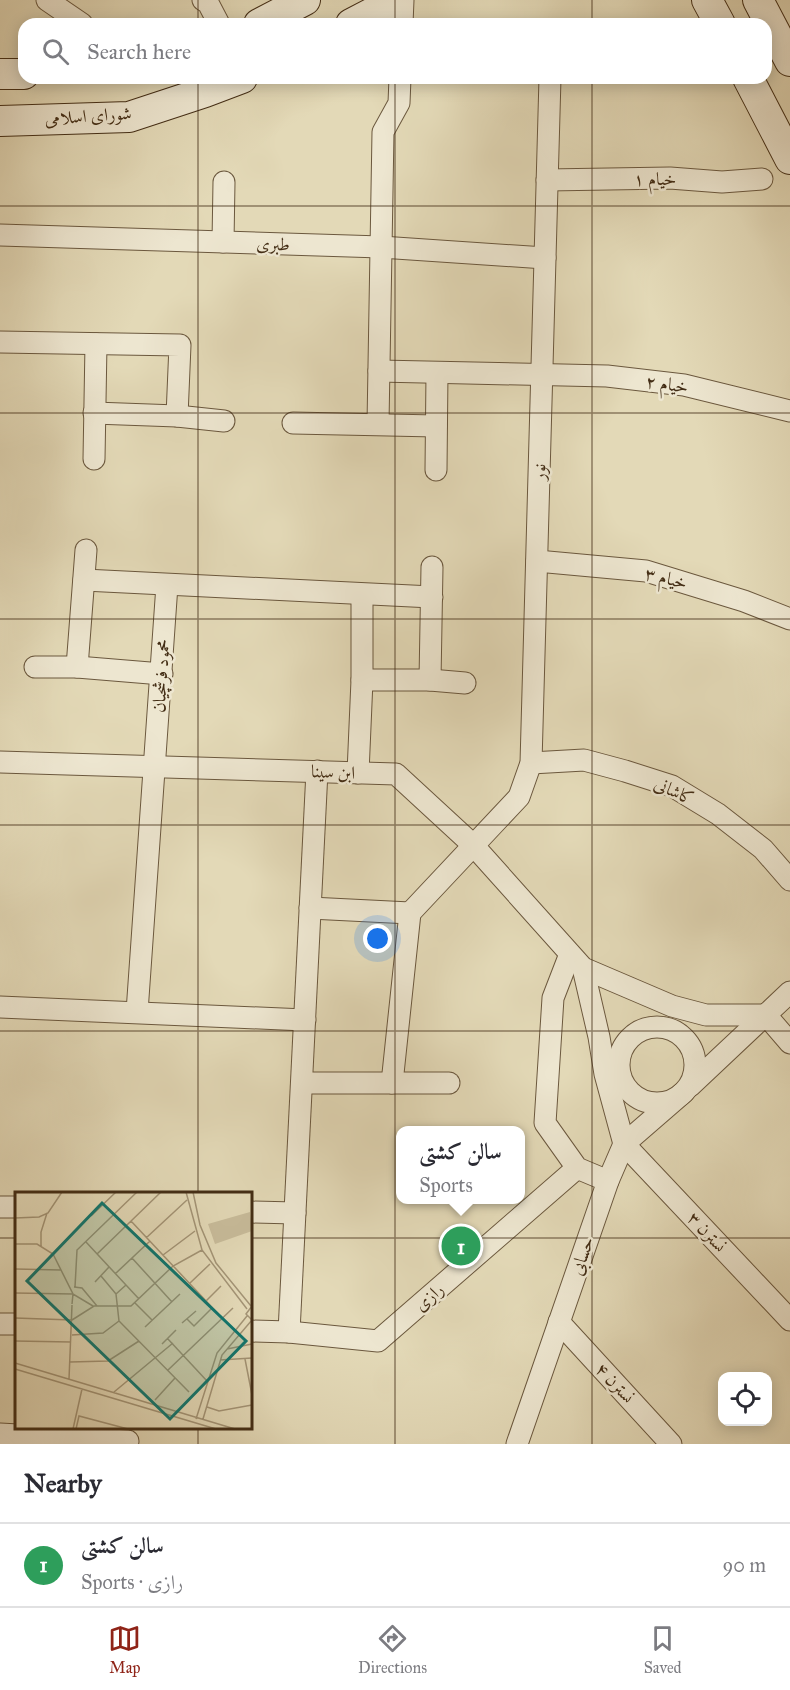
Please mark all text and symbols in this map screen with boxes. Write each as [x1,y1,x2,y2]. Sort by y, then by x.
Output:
search box [18,18,772,84]
icon: search [39,35,72,68]
text: Search here [87,38,191,65]
street label: شورای اسلامی [44,102,132,130]
street label: خیام ۱ [634,168,676,195]
street label: طبری [256,232,290,256]
street label: خیام ۲ [644,370,690,403]
street label: نور [528,463,550,483]
street label: خیام ۳ [641,562,689,599]
street label: محمود فرشچیان [147,639,176,713]
street label: ابن سینا [310,760,356,784]
street label: کاشانی [651,772,697,810]
your location [363,924,392,953]
popup [396,1126,525,1204]
text: سالن کشتی [419,1138,502,1165]
text: Sports [419,1173,473,1197]
inset map [15,1192,252,1429]
street label: نسترن ۳ [683,1207,731,1257]
pin: 1 [442,1224,480,1268]
street label: حسابی [565,1234,601,1279]
street label: رازی [410,1278,448,1316]
street label: نسترن ۴ [591,1358,639,1408]
map controls [718,1372,772,1426]
button: locate [718,1372,772,1426]
text: Nearby [24,1467,102,1499]
text: سالن کشتی [81,1532,164,1559]
text: 1 [40,1553,47,1577]
text: 90 m [723,1553,766,1577]
text: Sports · رازی [81,1570,183,1594]
tab: Map [108,1622,141,1677]
tab: Directions [358,1622,427,1677]
tab: Saved [644,1622,682,1677]

